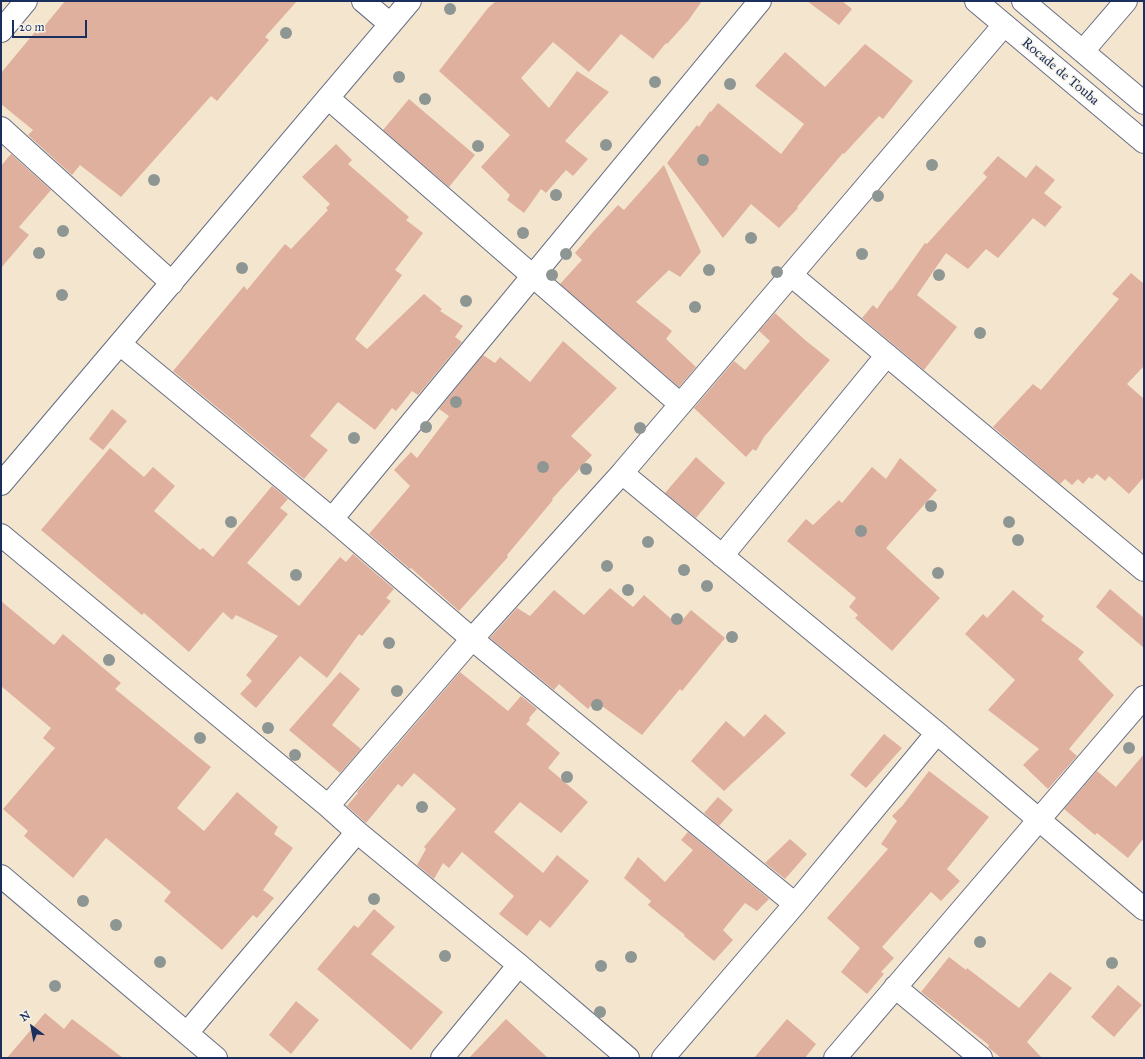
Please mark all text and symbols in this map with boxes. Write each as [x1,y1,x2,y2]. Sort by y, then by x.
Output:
scale bar [14,12,89,38]
text: 20 m [19,20,45,34]
street label: Rocade de Touba [1018,35,1102,109]
north arrow [12,1007,52,1047]
text: N [18,1008,33,1024]

